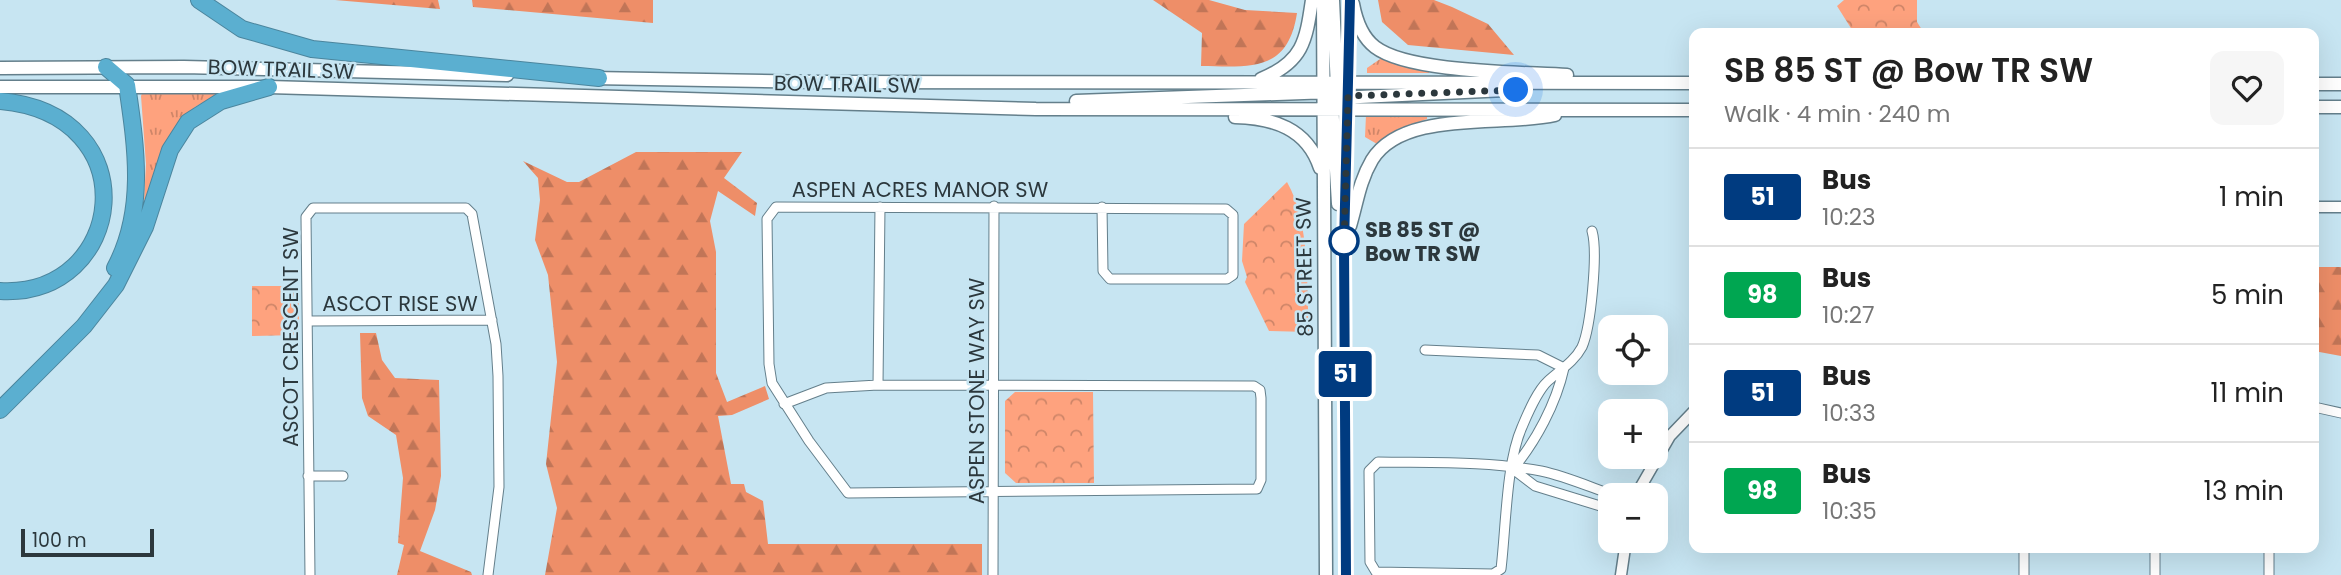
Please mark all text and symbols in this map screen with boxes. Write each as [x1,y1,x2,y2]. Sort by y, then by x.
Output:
text: SB 85 ST @ Bow TR SW [1724,47,2093,94]
button: heart [2210,51,2284,125]
street label: BOW TRAIL SW [207,52,355,86]
street label: BOW TRAIL SW [774,68,921,100]
your location [1498,72,1533,107]
text: Walk · 4 min · 240 m [1724,98,1950,130]
text: Bus [1822,162,1871,198]
street label: ASPEN ACRES MANOR SW [792,175,1049,204]
text: 1 min [2219,179,2284,215]
text: 51 [1750,180,1775,213]
street label: 85 STREET SW [1288,196,1320,337]
text: 10:23 [1822,201,1875,233]
place label: SB 85 ST @ Bow TR SW [1365,215,1480,268]
marker: SB 85 ST @ Bow TR SW [1329,226,1359,256]
street label: ASCOT CRESCENT SW [276,227,305,447]
text: Bus [1822,260,1871,296]
street label: ASPEN STONE WAY SW [962,277,991,504]
text: 5 min [2211,277,2284,313]
text: 98 [1747,278,1778,311]
street label: ASCOT RISE SW [322,289,478,318]
text: 10:27 [1822,299,1875,331]
map controls [1598,315,1668,553]
button: locate [1598,315,1668,385]
line badge: 51 [1314,351,1376,397]
text: 51 [1333,357,1357,390]
text: Bus [1822,358,1871,394]
text: 11 min [2211,375,2284,411]
text: 51 [1750,376,1775,409]
text: 10:33 [1822,397,1876,429]
button: + [1598,399,1668,469]
text: Bus [1822,456,1871,492]
text: 13 min [2204,473,2284,509]
text: 98 [1747,474,1778,507]
button: − [1598,483,1668,553]
text: 10:35 [1822,495,1877,527]
scale bar [21,526,154,558]
text: 100 m [32,527,87,554]

